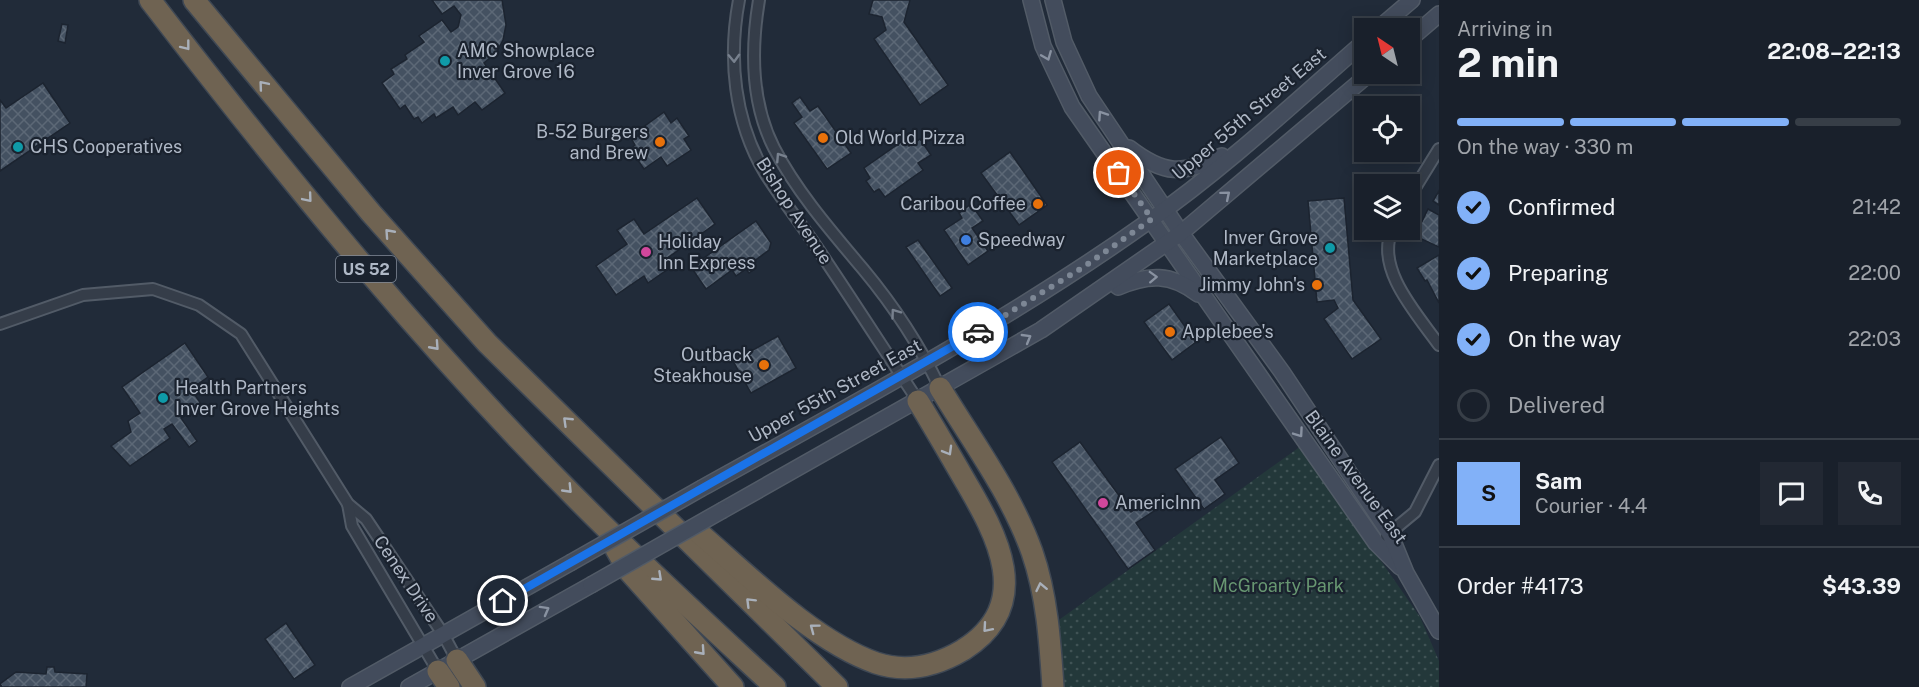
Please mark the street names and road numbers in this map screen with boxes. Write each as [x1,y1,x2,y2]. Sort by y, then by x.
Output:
street label: Upper 55th Street East [1168,43,1330,184]
street label: Bishop Avenue [752,153,837,268]
road number: US 52 [336,256,396,282]
street label: Upper 55th Street East [745,334,925,447]
street label: Blaine Avenue East [1301,406,1412,547]
street label: Cenex Drive [370,531,443,626]

